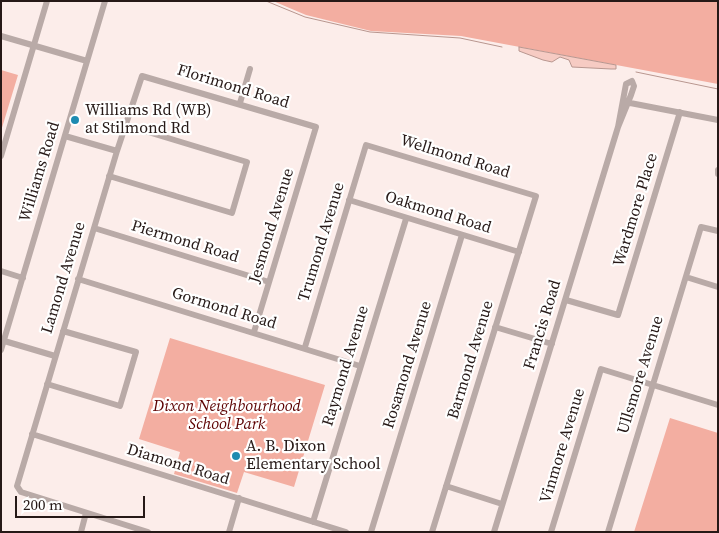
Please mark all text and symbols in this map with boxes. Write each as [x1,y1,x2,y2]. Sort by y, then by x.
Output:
street label: Florimond Road [175,61,291,113]
place label: Williams Rd (WB) at Stilmond Rd [85,101,211,139]
marker: Williams Rd (WB) at Stilmond Rd [69,114,81,126]
street label: Williams Road [16,120,64,224]
street label: Wellmond Road [398,131,512,183]
street label: Wardmore Place [610,151,662,269]
street label: Jesmond Avenue [245,166,299,286]
street label: Trumond Avenue [295,180,349,304]
street label: Oakmond Road [383,188,493,238]
street label: Piermond Road [129,217,241,267]
street label: Lamond Avenue [38,220,90,336]
street label: Francis Road [520,278,566,372]
street label: Gormond Road [169,284,279,334]
street label: Barmond Avenue [444,298,498,422]
street label: Rosamond Avenue [379,299,437,431]
street label: Raymond Avenue [319,304,373,428]
street label: Ullsmore Avenue [614,314,668,436]
street label: Vinmore Avenue [536,386,590,506]
park label: Dixon Neighbourhood School Park [153,397,301,435]
place label: A. B. Dixon Elementary School [246,437,380,475]
street label: Diamond Road [124,440,232,490]
marker: A. B. Dixon Elementary School [230,450,242,462]
scale bar [18,486,148,518]
text: 200 m [23,494,63,515]

